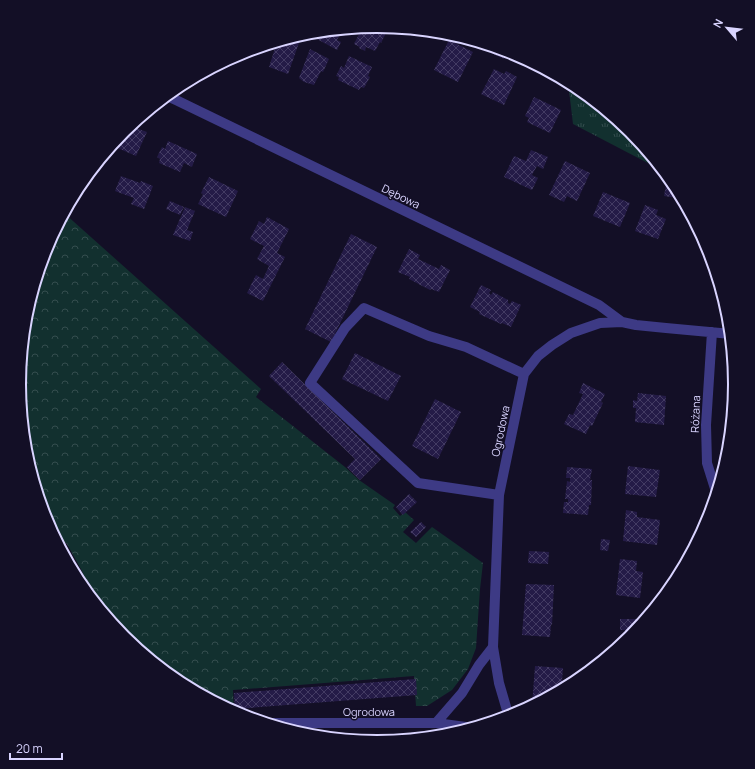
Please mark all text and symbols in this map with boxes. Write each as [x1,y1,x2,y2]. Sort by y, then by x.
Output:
north arrow [707,8,747,48]
text: N [709,16,726,30]
street label: Dębowa [379,180,423,212]
street label: Różana [687,395,703,433]
street label: Ogrodowa [487,404,513,458]
street label: Ogrodowa [343,704,395,719]
scale bar [10,735,62,761]
text: 20 m [16,740,43,757]

